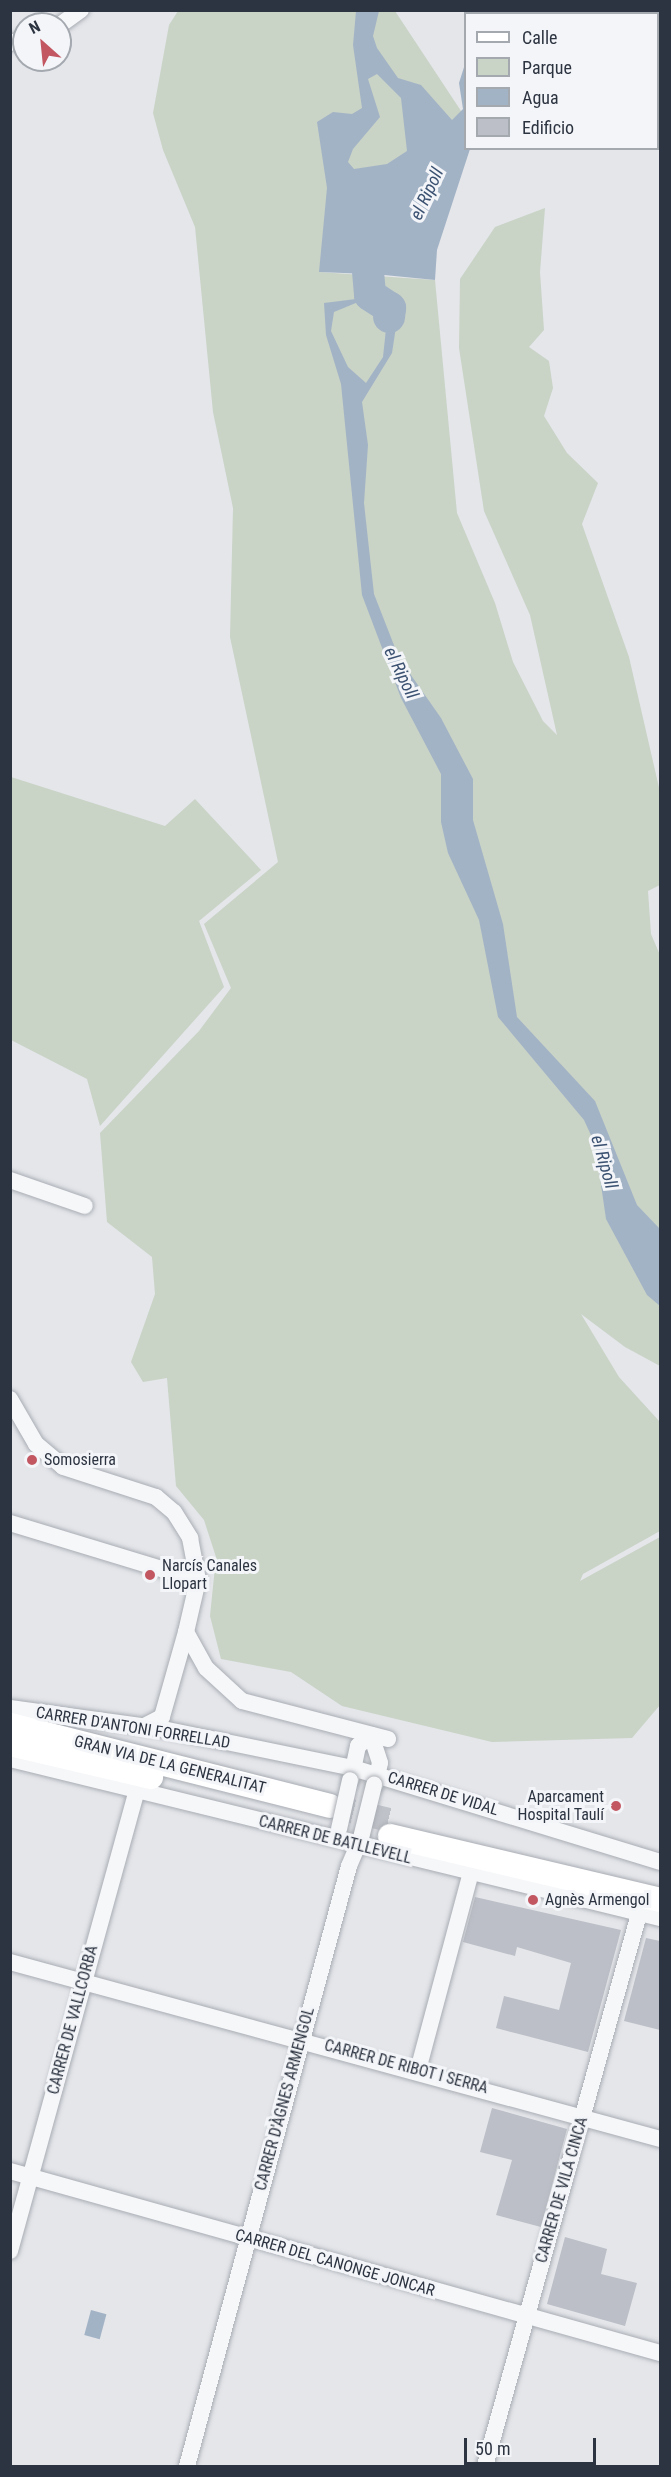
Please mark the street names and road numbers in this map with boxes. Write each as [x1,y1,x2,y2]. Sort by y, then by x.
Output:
street label: CARRER D'ANTONI FORRELLAD [34,1703,232,1753]
street label: GRAN VIA DE LA GENERALITAT [72,1732,268,1798]
street label: CARRER DE VIDAL [385,1768,501,1820]
street label: CARRER DE BATLLEVELL [257,1812,413,1868]
street label: CARRER DE VALLCORBA [44,1943,102,2097]
street label: CARRER D'ÀGNES ARMENGOL [251,2005,319,2193]
street label: CARRER DE RIBOT I SERRA [322,2036,490,2098]
street label: CARRER DE VILA CINCA [532,2115,592,2265]
street label: CARRER DEL CANONGE JONCAR [233,2225,437,2301]

